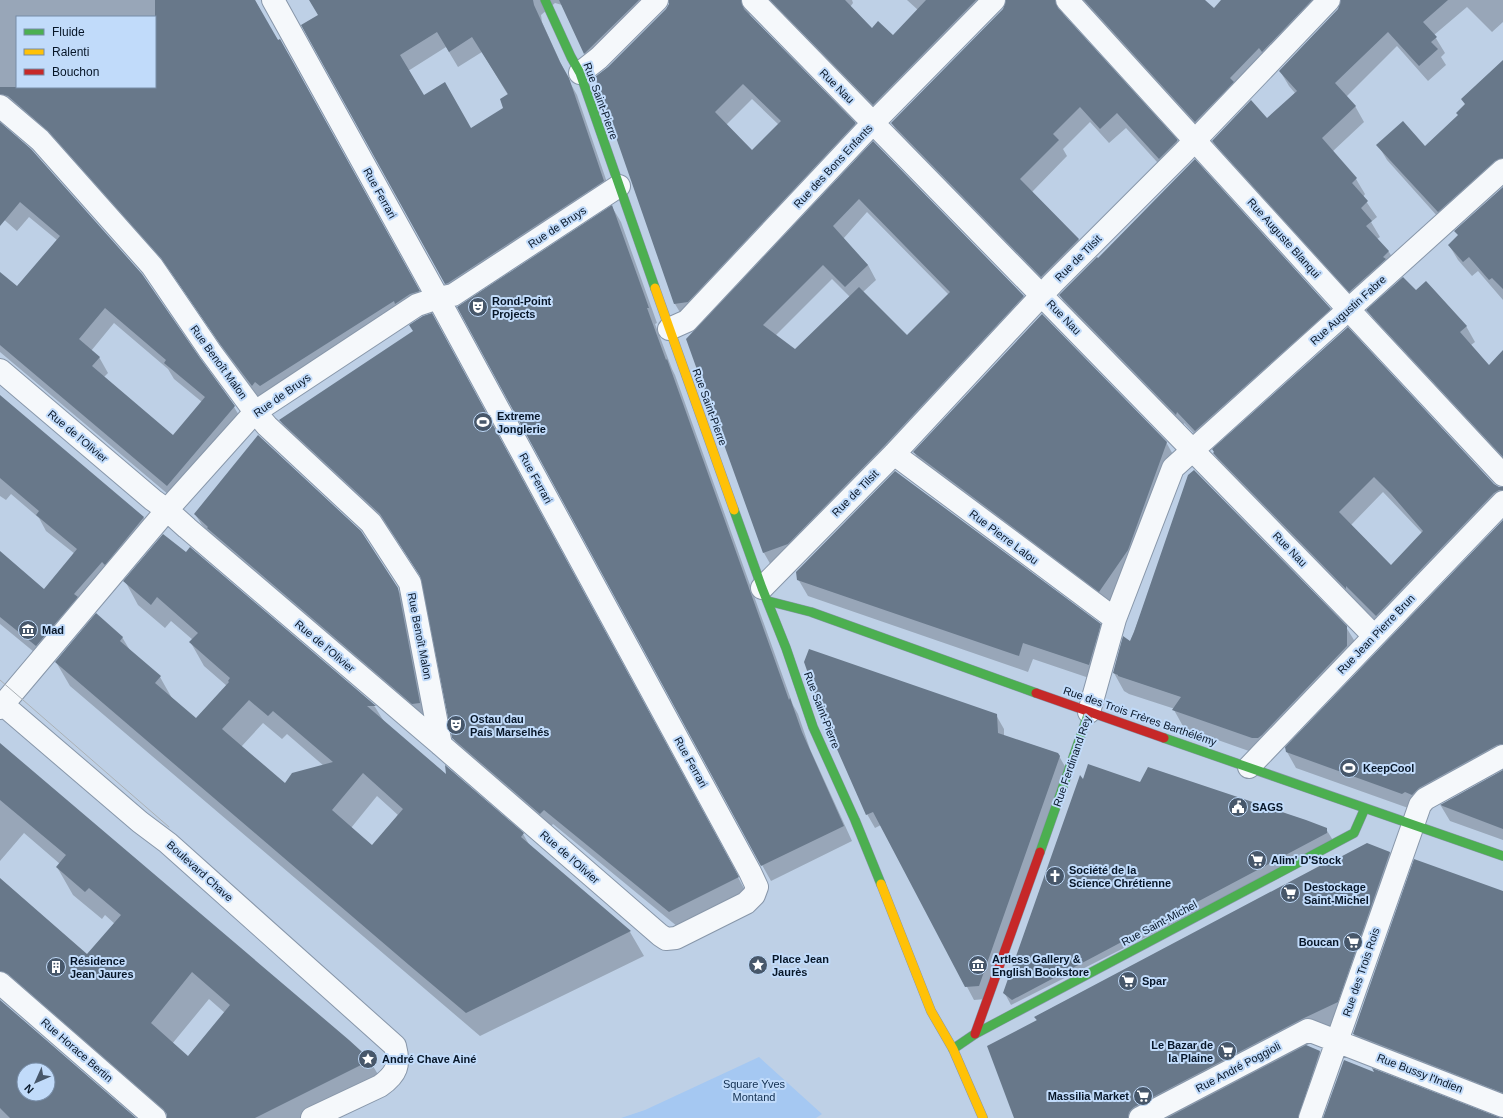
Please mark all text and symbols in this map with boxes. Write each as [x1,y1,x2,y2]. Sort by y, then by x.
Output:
legend [16,16,156,88]
text: Fluide [52,25,85,39]
text: Ralenti [52,45,89,59]
street label: Rue Saint-Pierre [581,61,621,141]
text: Bouchon [52,65,99,79]
street label: Rue Nau [817,66,857,106]
street label: Rue des Bons Enfants [791,122,875,210]
street label: Rue Ferrari [361,166,399,220]
street label: Rue Auguste Blanqui [1245,196,1323,280]
street label: Rue de Bruys [526,204,589,250]
street label: Rue de Tilsit [1052,232,1104,284]
street label: Rue Augustin Fabre [1308,273,1388,347]
place label: Rond-Point Projects [492,295,552,320]
theatre icon: Rond-Point Projects [467,296,489,318]
street label: Rue Nau [1045,297,1083,337]
street label: Rue Benoît Malon [188,323,250,401]
street label: Rue Saint-Pierre [690,367,730,447]
street label: Rue de Bruys [251,371,313,419]
street label: Rue de l'Olivier [46,408,111,465]
place label: Extreme Jonglerie [497,410,546,435]
sports icon: Extreme Jonglerie [472,411,494,433]
street label: Rue Ferrari [517,451,555,505]
street label: Rue de Tilsit [829,467,881,519]
street label: Rue Pierre Lalou [967,507,1041,567]
street label: Rue Nau [1271,529,1309,569]
street label: Rue Benoît Malon [406,592,434,680]
street label: Rue Jean Pierre Brun [1335,592,1417,676]
street label: Rue de l'Olivier [293,618,358,675]
museum icon: Mad [17,619,39,641]
place label: Mad [42,624,64,636]
street label: Rue Saint-Pierre [802,670,842,750]
street label: Rue des Trois Frères Barthélémy [1062,684,1219,748]
place label: Ostau dau País Marselhés [470,713,550,738]
street label: Rue Ferdinand Rey [1051,713,1093,808]
theatre icon: Ostau dau País Marselhés [445,714,467,736]
street label: Rue Ferrari [672,735,710,789]
sports icon: KeepCool [1338,757,1360,779]
place label: KeepCool [1363,762,1414,774]
public building icon: SAGS [1227,796,1249,818]
place label: SAGS [1252,801,1283,813]
street label: Rue de l'Olivier [538,828,602,886]
street label: Boulevard Chave [165,838,235,904]
supermarket icon: Alim' D'Stock [1246,849,1268,871]
place label: Alim' D'Stock [1271,854,1342,866]
place label: Société de la Science Chrétienne [1069,864,1171,889]
church icon: Société de la Science Chrétienne [1044,865,1066,887]
place label: Destockage Saint-Michel [1304,881,1369,906]
supermarket icon: Destockage Saint-Michel [1279,882,1301,904]
street label: Rue Saint-Michel [1119,898,1199,948]
street label: Rue des Trois Rois [1340,926,1382,1018]
supermarket icon: Boucan [1342,931,1364,953]
place label: Boucan [1299,936,1339,948]
place label: Place Jean Jaurès [772,953,829,978]
place label: Artless Gallery & English Bookstore [992,953,1089,978]
place icon: Place Jean Jaurès [747,954,769,976]
museum icon: Artless Gallery & English Bookstore [967,954,989,976]
place label: Résidence Jean Jaures [70,955,134,980]
building icon: Résidence Jean Jaures [45,956,67,978]
supermarket icon: Spar [1117,970,1139,992]
place label: Spar [1142,975,1167,987]
street label: Rue Horace Bertin [39,1016,115,1084]
place label: Le Bazar de la Plaine [1151,1039,1213,1064]
street label: Rue André Poggioli [1194,1040,1282,1094]
supermarket icon: Le Bazar de la Plaine [1216,1040,1238,1062]
place icon: André Chave Ainé [357,1048,379,1070]
street label: Rue Bussy l'Indien [1375,1051,1465,1095]
place label: André Chave Ainé [382,1053,476,1065]
north arrow [16,1062,56,1102]
park label: Square Yves Montand [723,1078,786,1103]
text: N [22,1082,36,1096]
supermarket icon: Massilia Market [1132,1085,1154,1107]
place label: Massilia Market [1048,1090,1129,1102]

